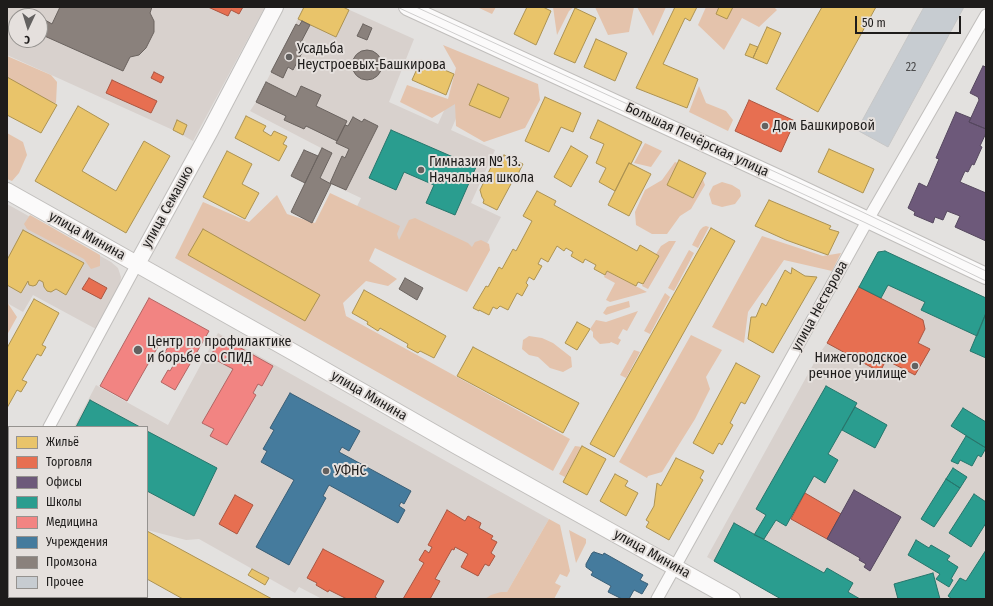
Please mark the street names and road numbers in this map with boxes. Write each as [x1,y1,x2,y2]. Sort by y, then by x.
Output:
street label: Большая Печёрская улица [623,99,771,181]
street label: улица Семашко [139,163,197,251]
street label: улица Минина [46,208,128,264]
street label: улица Нестерова [788,258,852,354]
street label: улица Минина [328,367,410,425]
street label: улица Минина [611,526,693,582]

